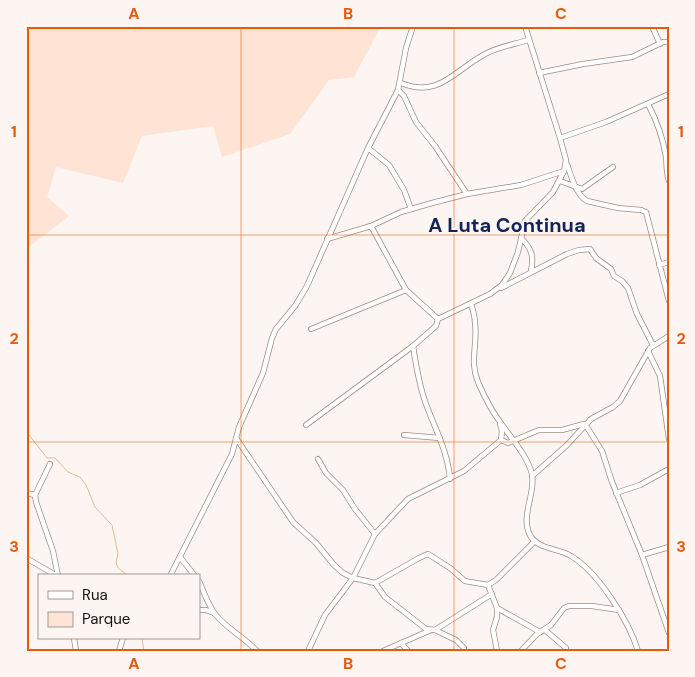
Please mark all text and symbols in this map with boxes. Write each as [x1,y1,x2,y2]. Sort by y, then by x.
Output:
text: A [128,3,140,24]
text: B [343,3,353,24]
text: C [555,3,567,24]
text: 1 [11,121,17,142]
text: 1 [678,121,684,142]
district label: A Luta Continua [428,212,586,238]
text: 2 [9,328,19,349]
text: 2 [676,328,686,349]
text: 3 [9,536,19,557]
text: 3 [676,536,686,557]
legend [38,574,200,640]
text: Rua [82,585,108,605]
text: Parque [82,609,130,629]
text: A [128,653,140,674]
text: B [343,653,353,674]
text: C [555,653,567,674]

